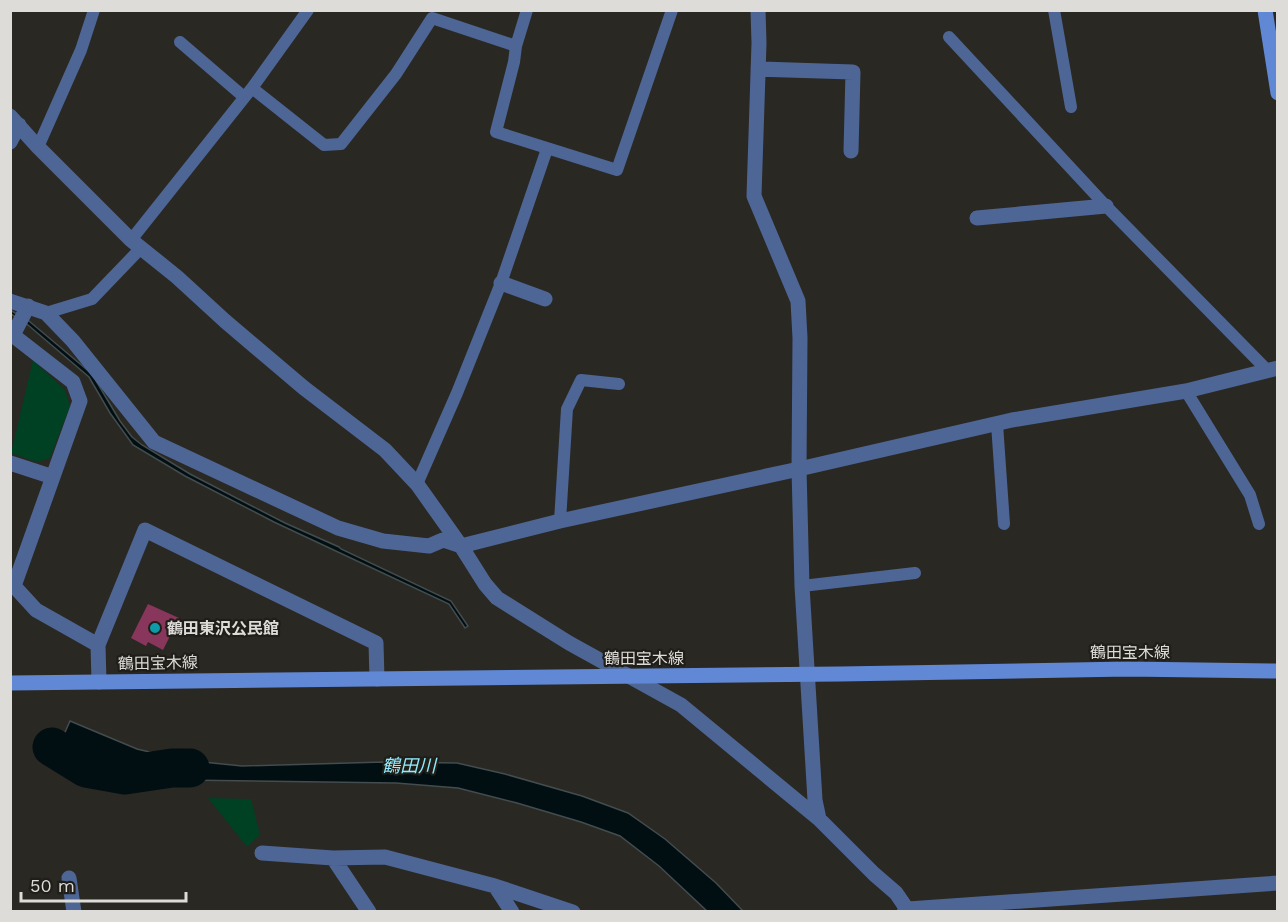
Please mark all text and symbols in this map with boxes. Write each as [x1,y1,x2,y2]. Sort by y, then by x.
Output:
place label: 鶴田東沢公民館 [167,619,279,638]
marker: 鶴田東沢公民館 [148,621,162,635]
street label: 鶴田宝木線 [1090,643,1170,662]
street label: 鶴田宝木線 [604,649,684,668]
street label: 鶴田宝木線 [118,653,198,673]
water label: 鶴田川 [382,755,438,776]
scale bar [21,865,186,903]
text: 50 m [30,875,75,896]

